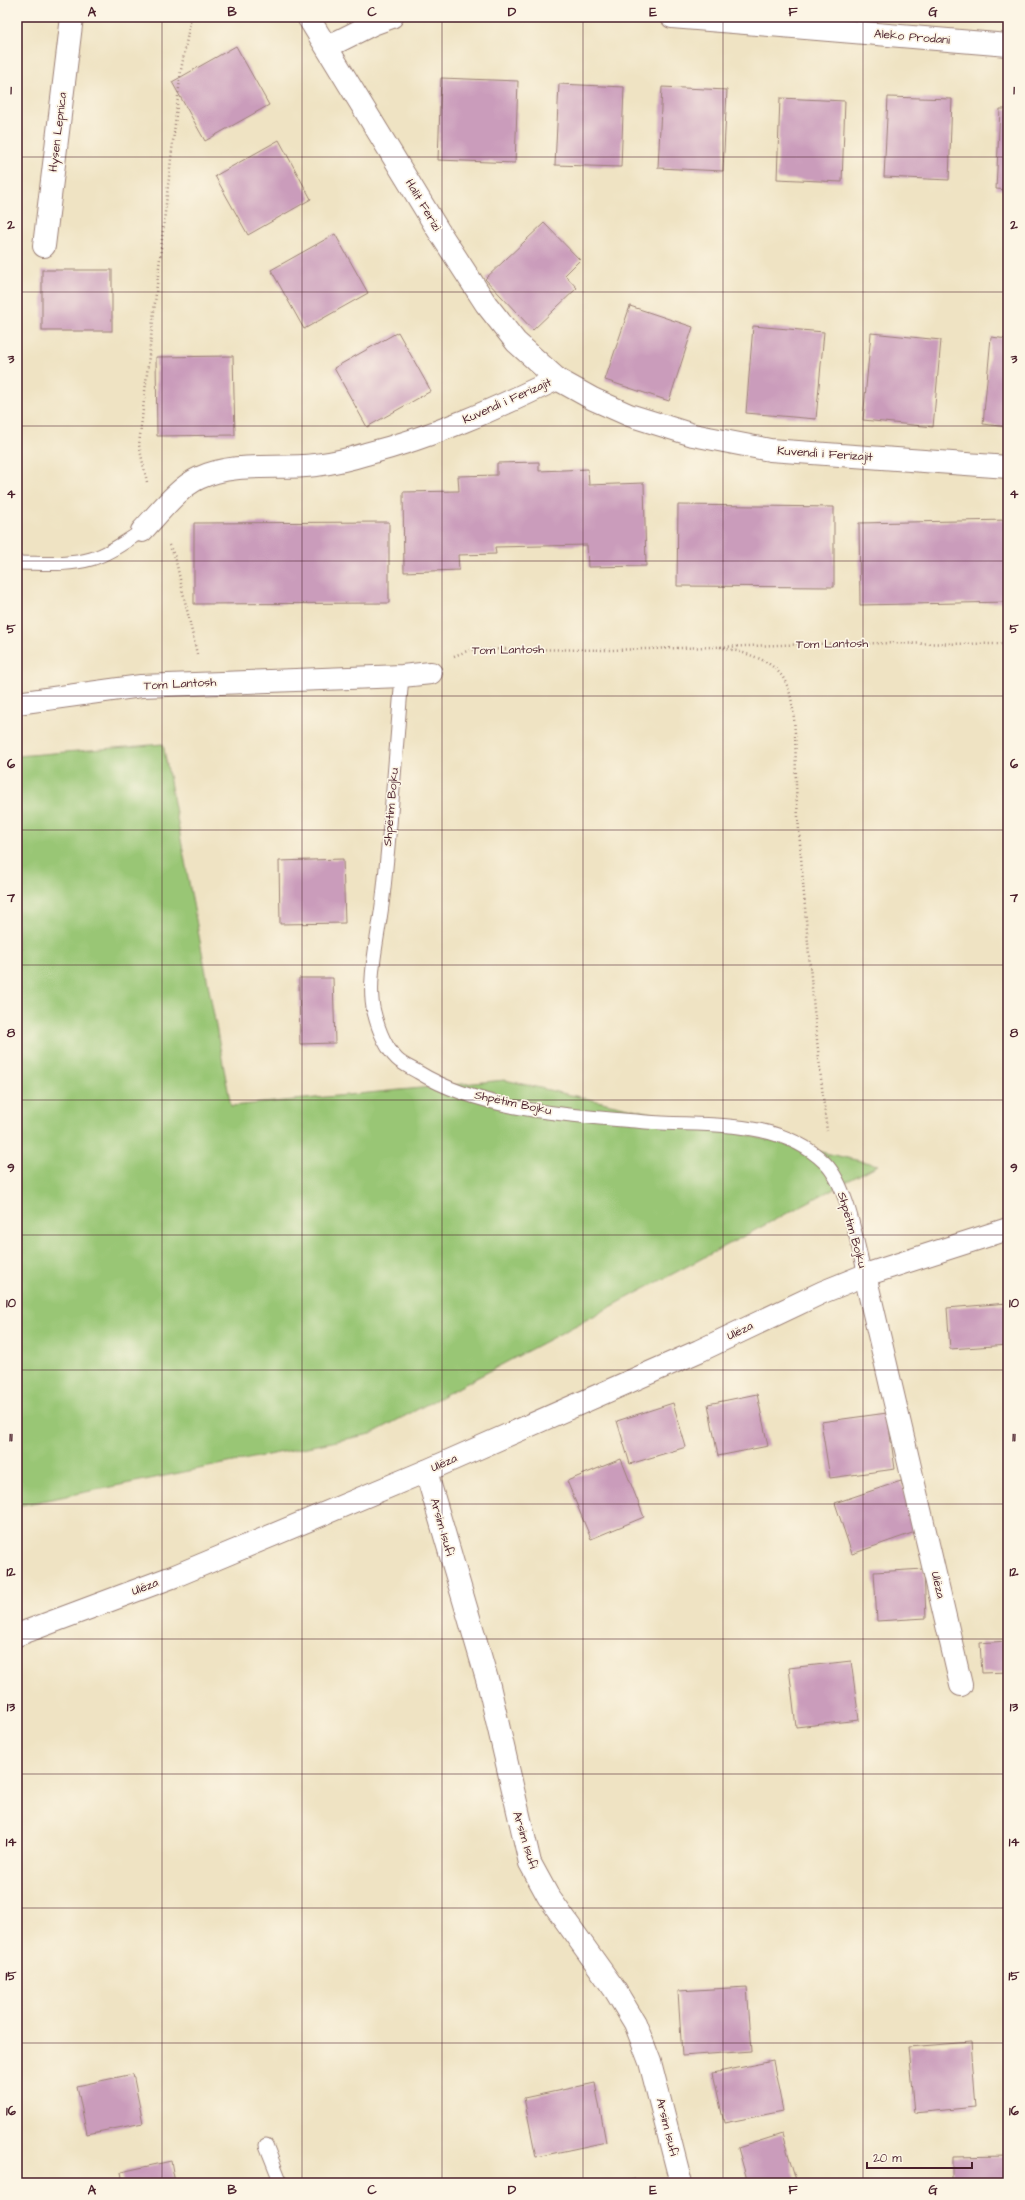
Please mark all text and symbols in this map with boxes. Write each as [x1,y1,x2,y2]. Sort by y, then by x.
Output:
text: A [88,3,97,21]
text: B [227,3,237,21]
text: C [367,3,377,21]
text: D [508,3,517,21]
text: E [649,3,657,21]
text: F [788,3,798,21]
text: G [928,3,938,21]
street label: Aleko Prodani [873,25,951,49]
text: 1 [10,81,12,99]
text: 1 [1013,81,1015,99]
street label: Hysen Lepnica [45,91,72,173]
street label: Halit Ferizi [401,176,445,234]
text: 2 [6,216,15,234]
text: 2 [1009,216,1018,234]
text: 3 [7,350,15,368]
text: 3 [1010,350,1018,368]
street label: Kuvendi i Ferizajit [460,374,554,428]
street label: Kuvendi i Ferizajit [777,442,873,466]
text: 4 [7,485,16,503]
text: 4 [1010,485,1019,503]
text: 5 [6,620,16,638]
text: 5 [1009,620,1019,638]
street label: Tom Lantosh [796,635,868,653]
street label: Tom Lantosh [472,641,544,659]
street label: Tom Lantosh [143,674,217,694]
text: 6 [7,755,16,773]
text: 6 [1010,755,1019,773]
street label: Shpëtim Bojku [379,767,403,847]
text: 7 [6,889,16,907]
text: 7 [1009,889,1019,907]
text: 8 [7,1024,16,1042]
text: 8 [1010,1024,1019,1042]
street label: Shpëtim Bojku [473,1087,553,1119]
text: 9 [7,1159,15,1177]
text: 9 [1010,1159,1018,1177]
street label: Shpëtim Bojku [833,1190,871,1270]
text: 10 [6,1294,17,1312]
text: 10 [1009,1294,1020,1312]
street label: Ulëza [724,1317,756,1345]
text: 11 [9,1428,13,1446]
text: 11 [1012,1428,1016,1446]
street label: Ulëza [428,1450,460,1476]
street label: Arsim Isufi [426,1496,458,1558]
text: 12 [6,1563,16,1581]
text: 12 [1009,1563,1019,1581]
street label: Ulëza [927,1570,949,1600]
street label: Ulëza [129,1574,161,1600]
text: 13 [7,1698,16,1716]
text: 13 [1010,1698,1019,1716]
street label: Arsim Isufi [508,1809,542,1871]
text: 14 [6,1833,16,1851]
text: 14 [1009,1833,1019,1851]
text: 15 [6,1967,17,1985]
text: 15 [1009,1967,1020,1985]
street label: Arsim Isufi [652,2096,682,2158]
text: 16 [6,2102,17,2120]
text: 16 [1009,2102,1020,2120]
scale bar [867,2144,972,2170]
text: 20 m [873,2150,902,2167]
text: A [88,2181,97,2199]
text: B [227,2181,237,2199]
text: C [367,2181,377,2199]
text: D [508,2181,517,2199]
text: E [649,2181,657,2199]
text: F [788,2181,798,2199]
text: G [928,2181,938,2199]

